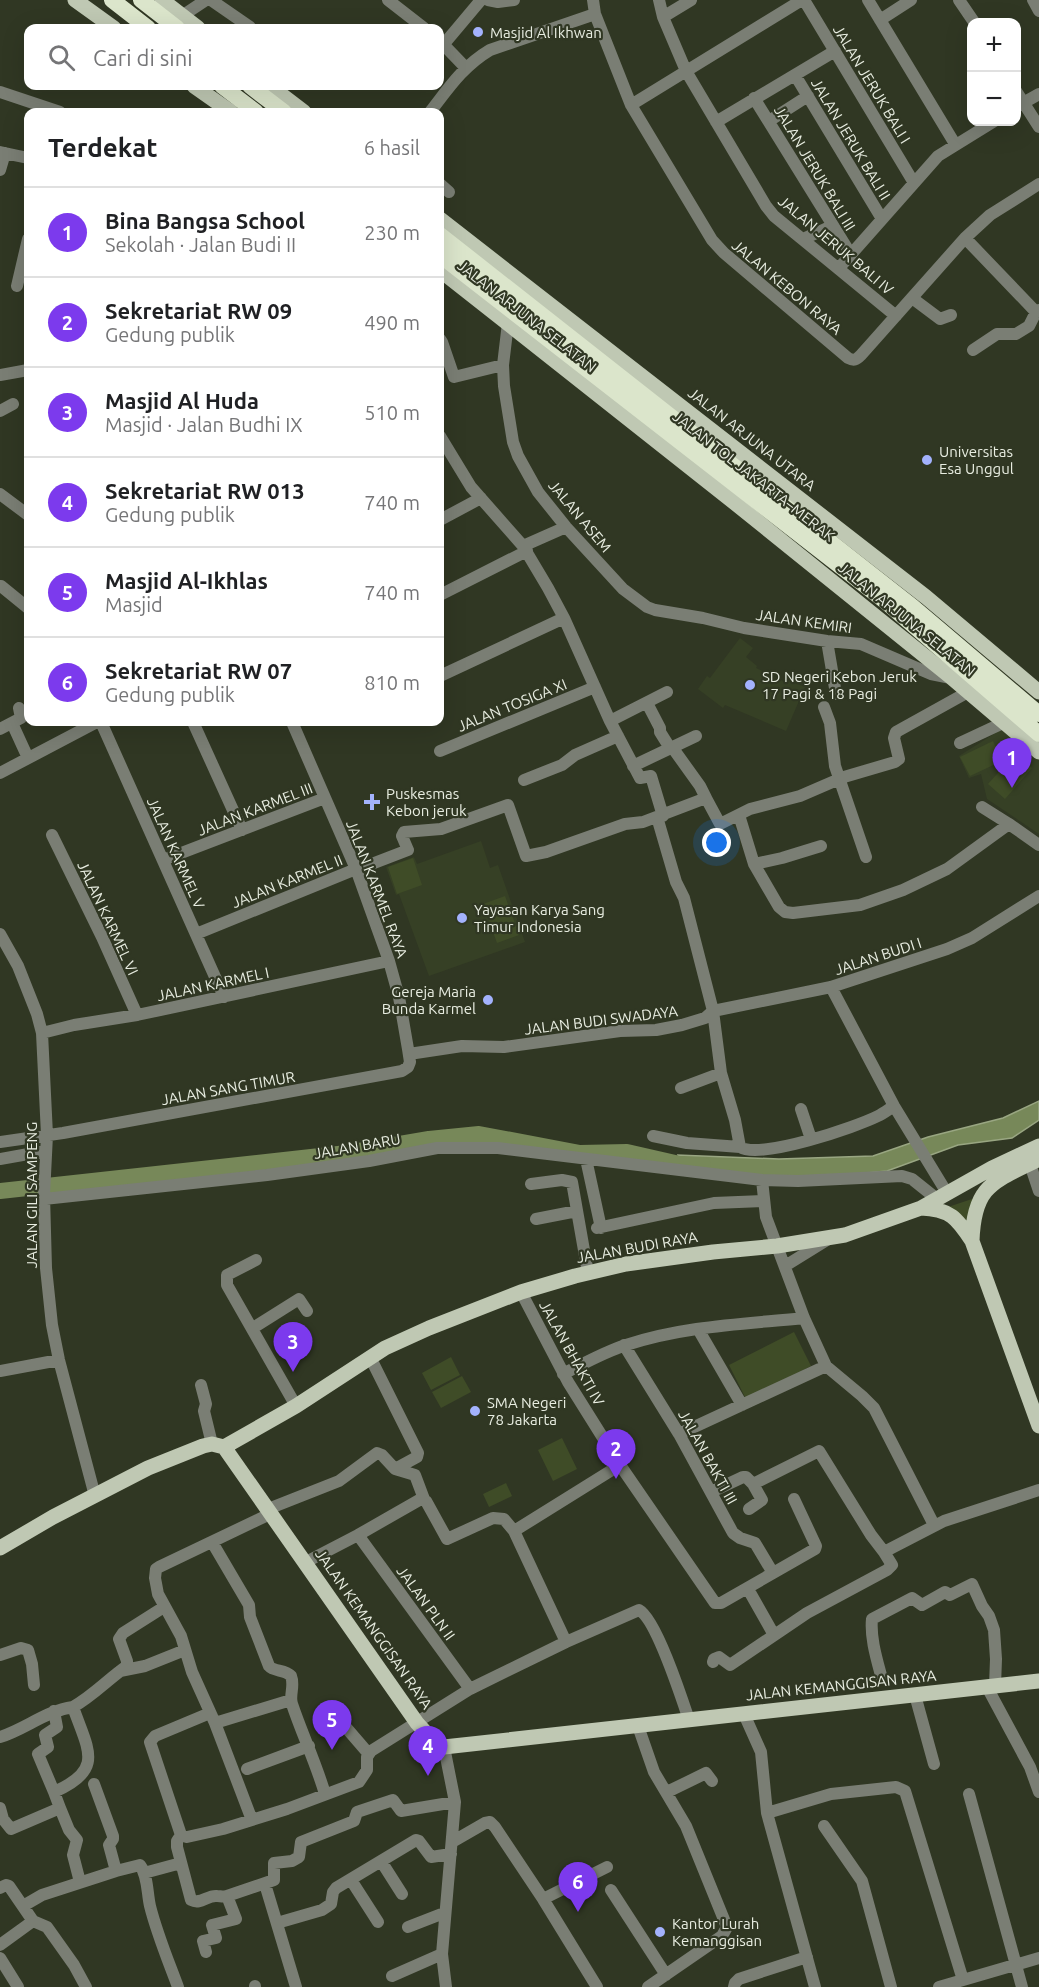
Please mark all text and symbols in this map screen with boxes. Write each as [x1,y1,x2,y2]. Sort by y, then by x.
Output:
map controls [967,18,1021,126]
button: + [967,18,1021,72]
street label: JALAN JERUK BALI I [830,22,914,146]
search box [24,24,444,90]
place label: Masjid Al Ikhwan [490,24,602,41]
marker: Masjid Al Ikhwan [471,25,485,39]
icon: search [45,41,78,74]
text: Cari di sini [93,45,193,70]
button: − [967,72,1021,126]
street label: JALAN JERUK BALI II [808,75,894,203]
street label: JALAN JERUK BALI III [771,102,859,234]
text: Terdekat [48,133,158,162]
text: 6 hasil [364,136,420,159]
street label: JALAN JERUK BALI IV [775,192,897,298]
text: Bina Bangsa School [105,208,305,233]
text: 1 [62,221,73,244]
text: 230 m [364,221,420,244]
text: Sekolah · Jalan Budi II [105,233,296,256]
street label: JALAN KEBON RAYA [729,236,845,338]
street label: JALAN ARJUNA SELATAN [454,257,600,375]
text: Sekretariat RW 09 [105,298,292,323]
text: 2 [62,311,73,334]
text: 490 m [364,311,420,334]
text: Gedung publik [105,323,235,346]
street label: JALAN ARJUNA UTARA [685,384,819,494]
text: Masjid Al Huda [105,388,259,413]
text: 3 [62,401,73,424]
text: 510 m [364,401,420,424]
street label: JALAN TOL JAKARTA–MERAK [670,408,838,544]
text: Masjid · Jalan Budhi IX [105,413,303,436]
place label: Universitas Esa Unggul [939,443,1014,477]
marker: Universitas Esa Unggul [920,453,934,467]
street label: JALAN ASEM [545,477,615,555]
text: Sekretariat RW 013 [105,478,305,503]
text: 4 [62,491,73,514]
text: 740 m [364,491,420,514]
text: Gedung publik [105,503,235,526]
street label: JALAN ARJUNA SELATAN [835,559,979,679]
text: Masjid Al-Ikhlas [105,568,268,593]
text: 5 [62,581,73,604]
text: 740 m [364,581,420,604]
text: Masjid [105,593,163,616]
street label: JALAN KEMIRI [755,606,853,636]
text: Sekretariat RW 07 [105,658,292,683]
place label: SD Negeri Kebon Jeruk 17 Pagi & 18 Pagi [762,668,917,702]
text: 6 [62,671,73,694]
text: 810 m [364,671,420,694]
street label: JALAN TOSIGA XI [455,675,569,735]
marker: SD Negeri Kebon Jeruk 17 Pagi & 18 Pagi [743,678,757,692]
text: Gedung publik [105,683,235,706]
pin: 1 [992,738,1032,788]
street label: JALAN KARMEL III [195,779,315,839]
place label: Puskesmas Kebon jeruk [386,785,467,819]
marker: Puskesmas Kebon jeruk [363,793,381,811]
street label: JALAN KARMEL V [144,795,208,912]
street label: JALAN KARMEL RAYA [343,818,411,960]
your location [702,828,731,857]
street label: JALAN KARMEL II [229,851,345,911]
street label: JALAN KARMEL VI [74,858,142,978]
place label: Yayasan Karya Sang Timur Indonesia [474,901,605,935]
marker: Yayasan Karya Sang Timur Indonesia [455,911,469,925]
street label: JALAN BUDI I [832,934,924,978]
street label: JALAN KARMEL I [155,964,271,1004]
place label: Gereja Maria Bunda Karmel [382,983,476,1017]
marker: Gereja Maria Bunda Karmel [481,993,495,1007]
street label: JALAN BUDI SWADAYA [523,1002,679,1038]
street label: JALAN SANG TIMUR [160,1068,296,1108]
street label: JALAN GILI SAMPENG [23,1122,40,1268]
street label: JALAN BARU [312,1130,402,1162]
street label: JALAN BUDI RAYA [575,1228,699,1266]
street label: JALAN BHAKTI IV [536,1298,608,1409]
pin: 3 [274,1322,312,1372]
place label: SMA Negeri 78 Jakarta [487,1394,566,1428]
marker: SMA Negeri 78 Jakarta [468,1404,482,1418]
street label: JALAN BAKTI III [675,1407,741,1507]
pin: 2 [596,1430,636,1479]
street label: JALAN KEMANGGISAN RAYA [312,1546,436,1712]
street label: JALAN PLN II [393,1563,459,1643]
street label: JALAN KEMANGGISAN RAYA [745,1667,937,1703]
pin: 5 [312,1700,352,1750]
pin: 4 [408,1726,448,1776]
pin: 6 [558,1862,598,1912]
place label: Kantor Lurah Kemanggisan [672,1915,762,1949]
marker: Kantor Lurah Kemanggisan [653,1925,667,1939]

